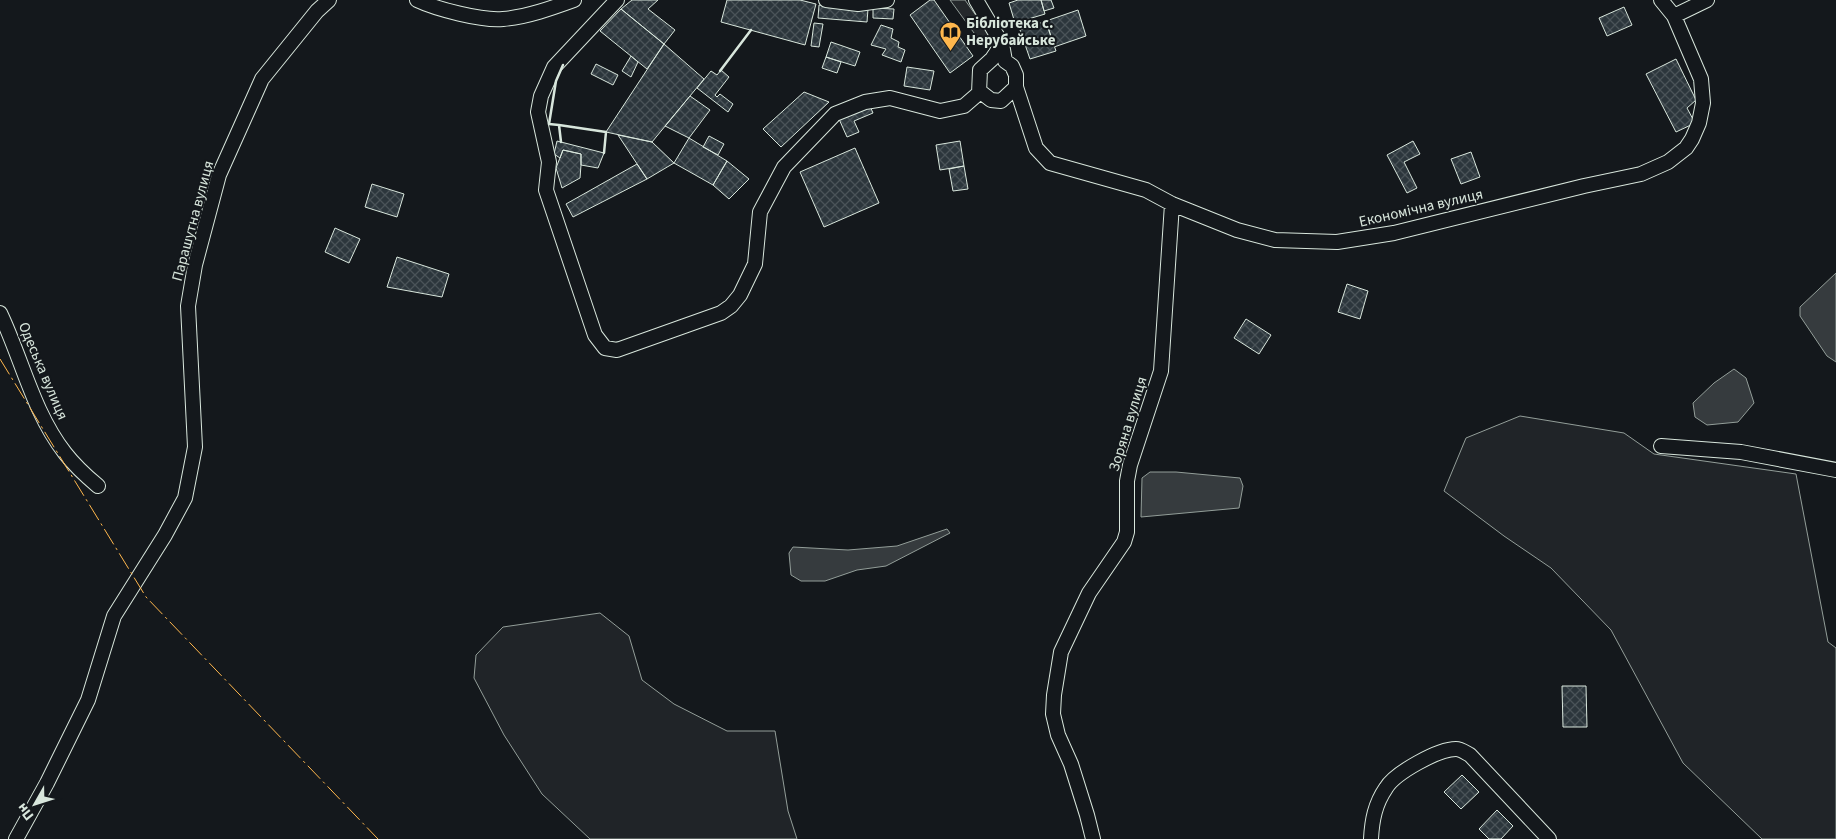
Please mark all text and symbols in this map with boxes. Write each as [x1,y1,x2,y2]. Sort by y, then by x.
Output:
place label: Бібліотека с. Нерубайське [966,13,1056,51]
library icon: Бібліотека с. Нерубайське [938,20,962,51]
street label: Парашутна вулиця [167,158,219,284]
street label: Економічна вулиця [1357,184,1485,232]
street label: Одеська вулиця [13,319,73,423]
street label: Зоряна вулиця [1104,374,1152,474]
north arrow [10,779,60,829]
text: Пн [12,798,39,825]

